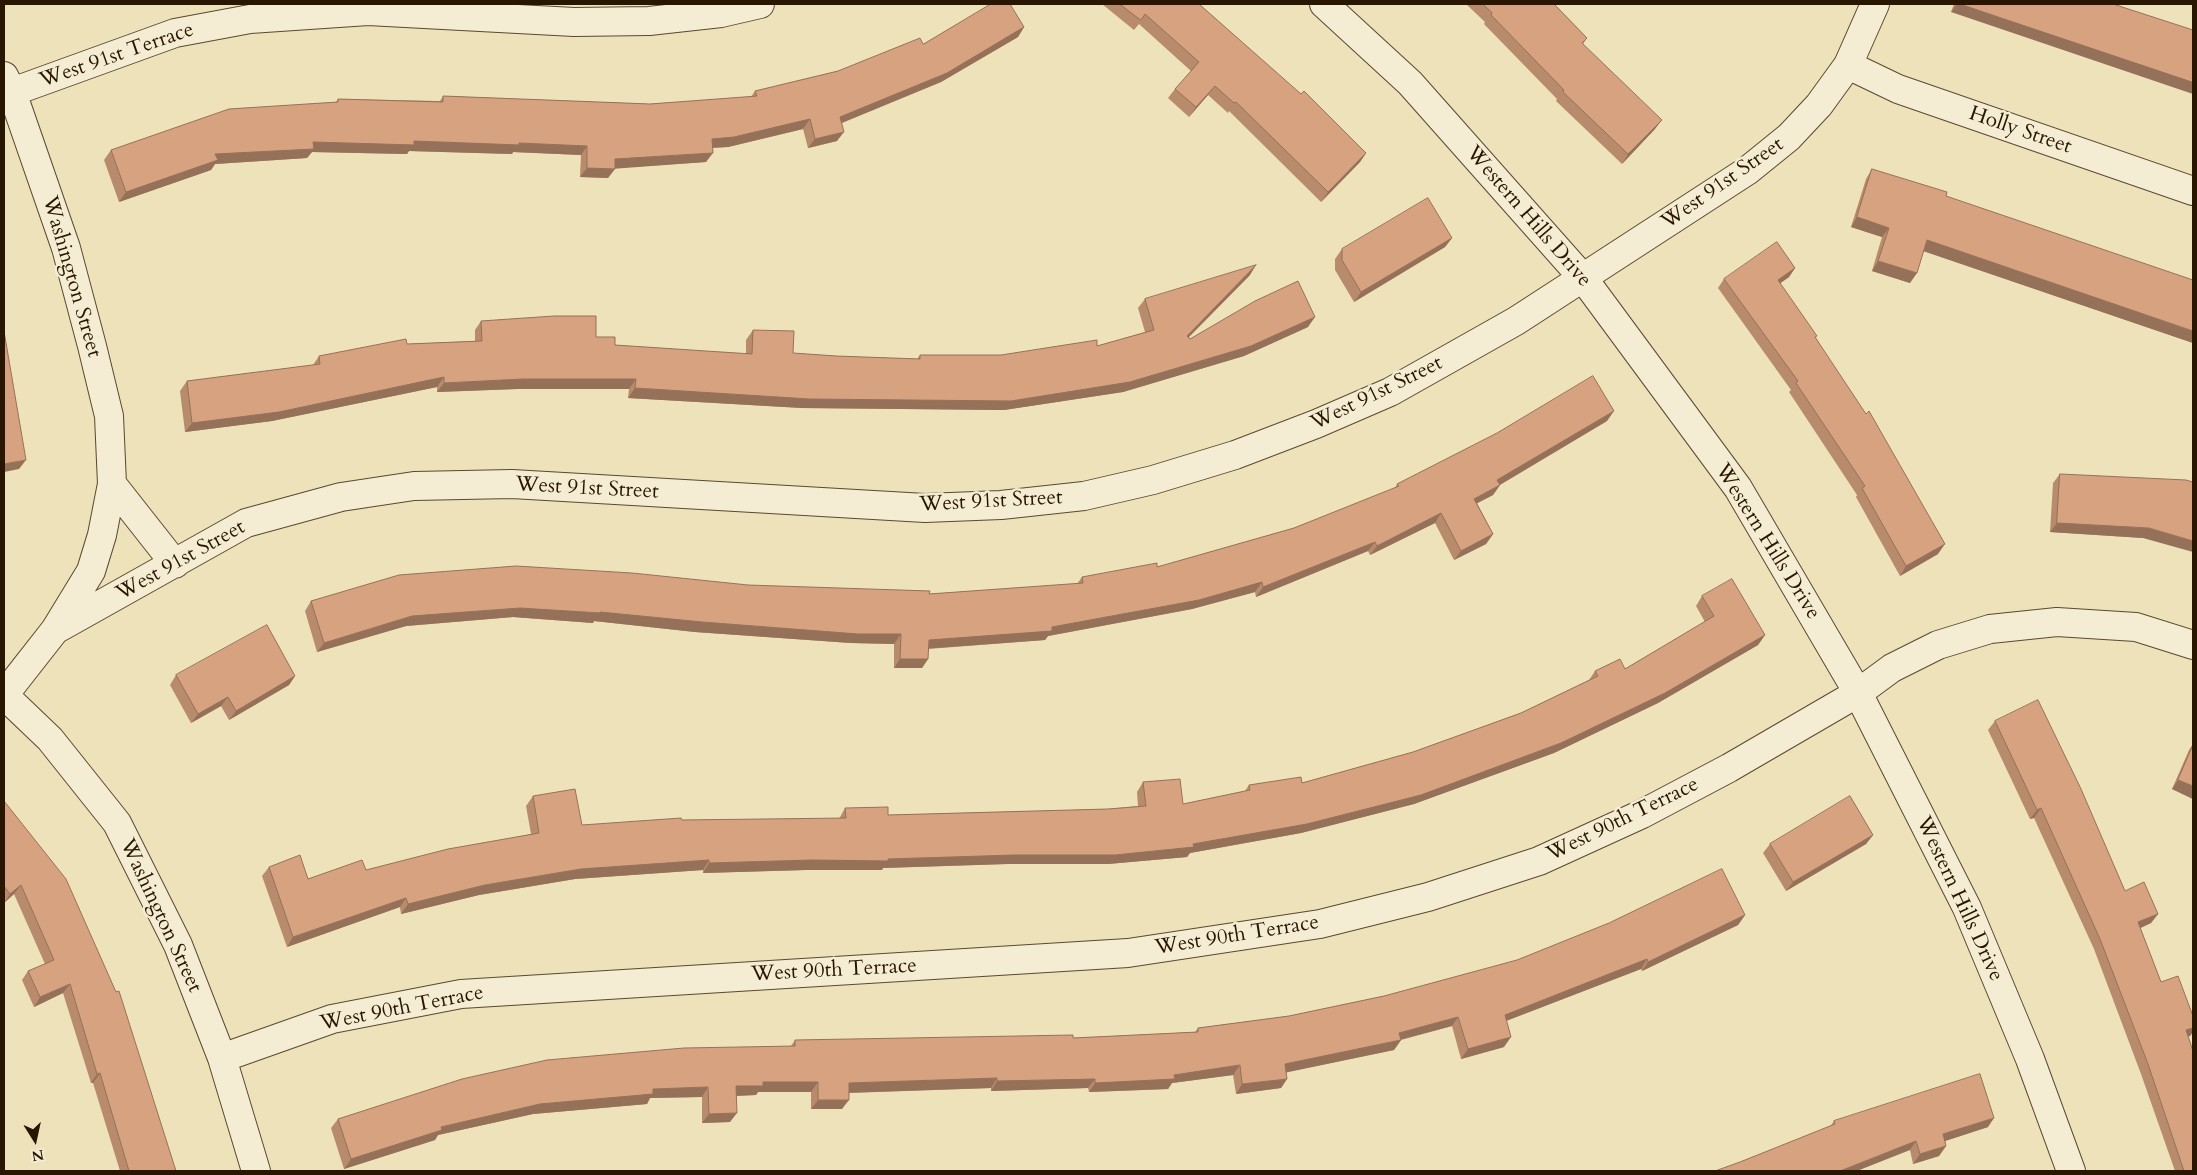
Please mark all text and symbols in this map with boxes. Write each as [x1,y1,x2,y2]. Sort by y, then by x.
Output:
street label: West 91st Terrace [37,18,197,94]
street label: Holly Street [1965,102,2075,160]
street label: West 91st Street [1657,133,1789,235]
street label: Western Hills Drive [1460,141,1596,293]
street label: Washington Street [36,193,106,361]
street label: West 91st Street [1307,351,1447,437]
street label: Western Hills Drive [1709,460,1825,624]
street label: West 91st Street [515,473,659,505]
street label: West 91st Street [919,486,1063,518]
street label: West 91st Street [112,515,250,607]
street label: West 90th Terrace [1543,772,1703,868]
street label: Western Hills Drive [1910,813,2008,985]
street label: Washington Street [113,835,207,997]
street label: West 90th Terrace [1153,911,1321,961]
street label: West 90th Terrace [751,954,917,988]
street label: West 90th Terrace [318,981,486,1037]
north arrow [10,1115,60,1165]
text: N [30,1145,45,1166]

